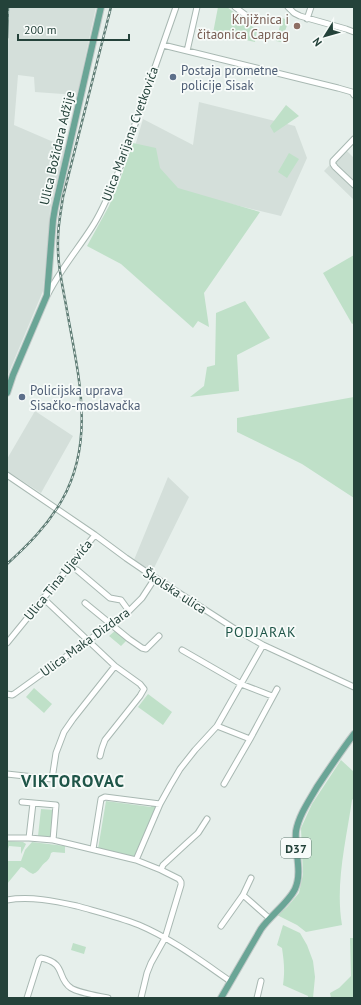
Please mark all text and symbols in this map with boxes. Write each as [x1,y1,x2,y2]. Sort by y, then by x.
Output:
place label: Knjižnica i čitaonica Caprag [197,11,289,43]
scale bar [18,16,129,42]
north arrow [305,16,345,56]
marker: Knjižnica i čitaonica Caprag [292,21,302,31]
text: 200 m [24,22,57,37]
text: N [309,35,325,49]
place label: Postaja prometne policije Sisak [181,62,278,94]
street label: Ulica Marijana Cvetkovića [98,64,162,204]
marker: Postaja prometne policije Sisak [168,72,178,82]
street label: Ulica Božidara Adžije [36,89,78,207]
place label: Policijska uprava Sisačko-moslavačka [30,382,140,414]
marker: Policijska uprava Sisačko-moslavačka [17,392,27,402]
street label: Ulica Tina Ujevića [20,536,96,624]
street label: Školska ulica [140,564,210,618]
street label: Ulica Maka Dizdara [37,604,133,680]
district label: PODJARAK [225,623,297,641]
district label: VIKTOROVAC [20,770,125,792]
road number: D37 [281,838,311,858]

